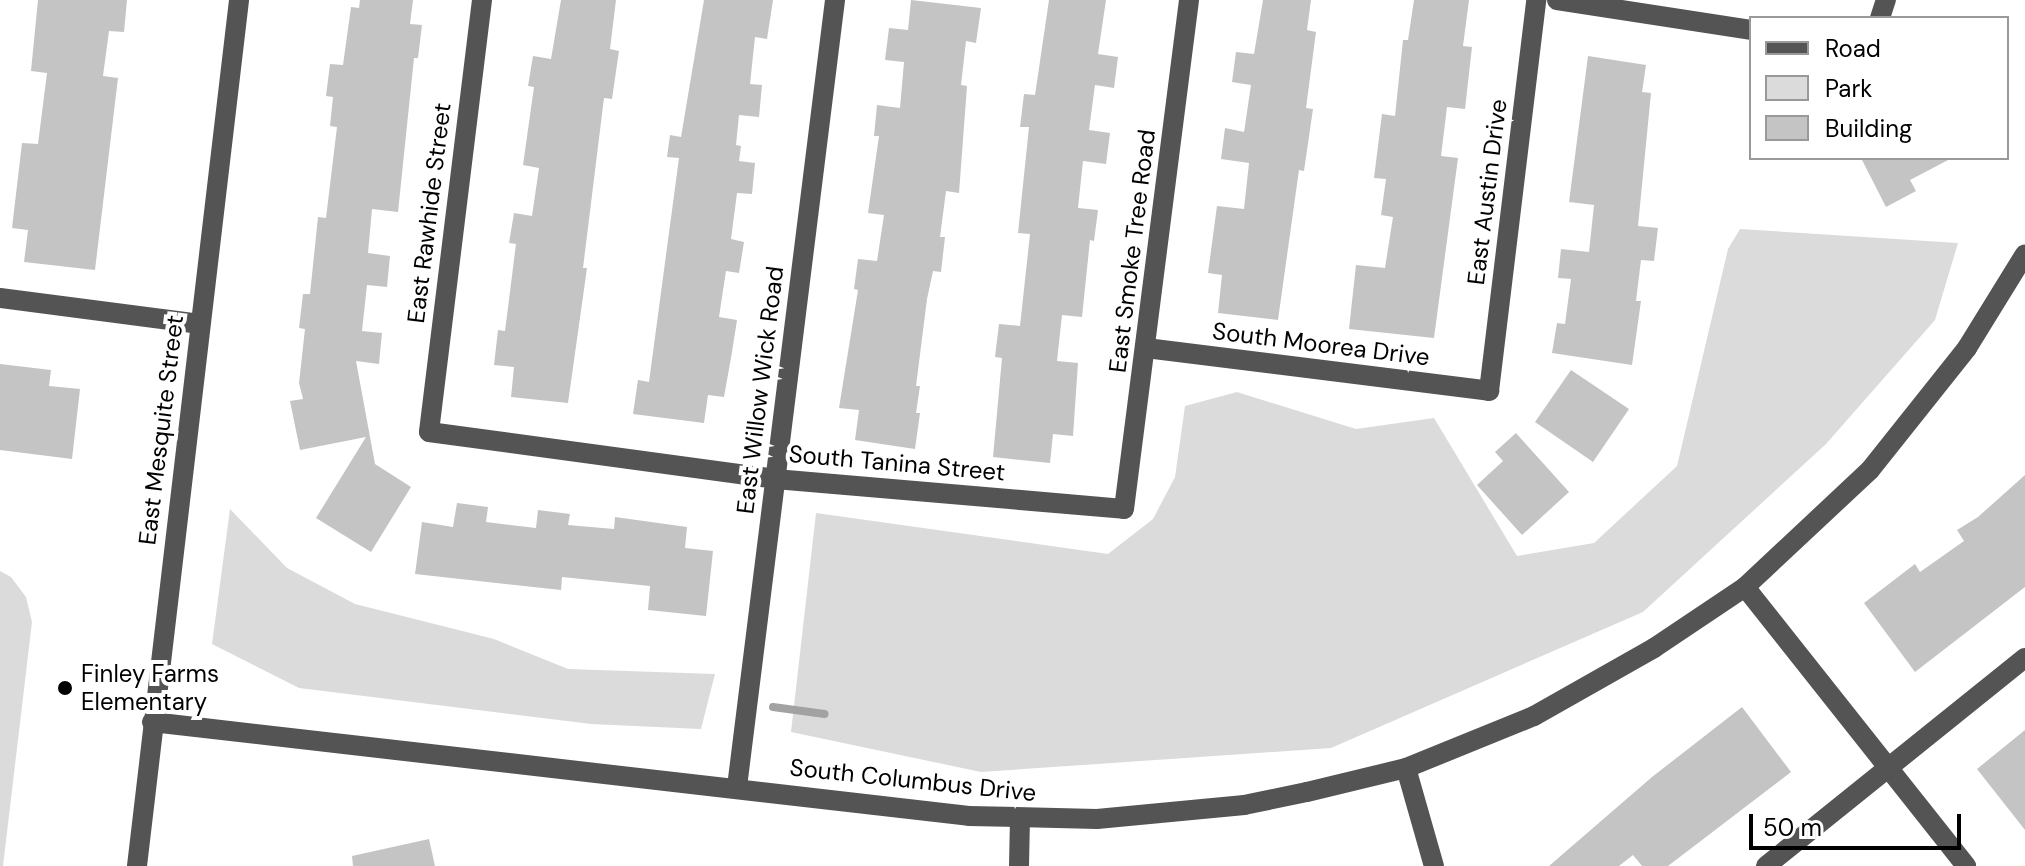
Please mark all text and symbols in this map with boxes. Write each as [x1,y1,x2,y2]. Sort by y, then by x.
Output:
legend [1749,16,2009,160]
text: Road [1825,33,1881,64]
text: Park [1825,73,1872,104]
street label: East Austin Drive [1461,97,1513,287]
street label: East Rawhide Street [401,101,457,325]
text: Building [1825,113,1912,144]
street label: East Smoke Tree Road [1103,128,1161,374]
street label: East Willow Wick Road [731,265,789,515]
street label: East Mesquite Street [133,313,189,547]
street label: South Moorea Drive [1211,316,1431,372]
street label: South Tanina Street [788,439,1006,487]
place label: Finley Farms Elementary [81,660,219,716]
marker: Finley Farms Elementary [56,679,74,697]
street label: South Columbus Drive [788,753,1038,807]
scale bar [1753,798,1965,848]
text: 50 m [1763,812,1822,843]

